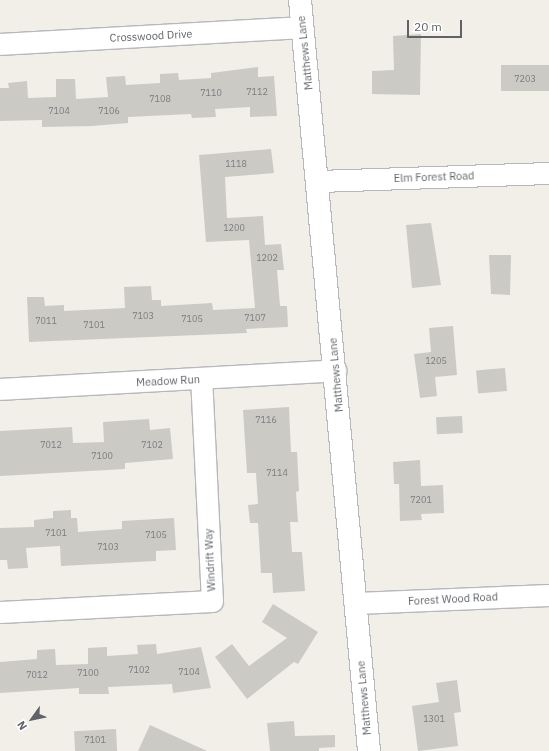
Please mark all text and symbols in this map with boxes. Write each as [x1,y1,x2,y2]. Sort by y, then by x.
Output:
scale bar [409,12,464,38]
street label: Matthews Lane [295,15,315,91]
text: 20 m [414,19,442,34]
street label: Crosswood Drive [109,27,193,45]
house number: 7203 [514,74,536,84]
house number: 7112 [246,87,268,97]
house number: 7110 [200,88,222,98]
house number: 7108 [149,94,171,104]
house number: 7104 [48,106,70,116]
house number: 7106 [98,106,120,116]
house number: 1118 [225,159,247,169]
street label: Elm Forest Road [393,169,475,185]
house number: 1200 [223,223,245,233]
house number: 1202 [256,253,278,263]
house number: 7103 [132,311,154,321]
house number: 7107 [244,313,266,323]
house number: 7105 [181,314,203,324]
house number: 7011 [35,316,57,326]
house number: 7101 [83,320,105,330]
street label: Matthews Lane [326,337,346,413]
house number: 1205 [425,356,447,366]
street label: Meadow Run [136,373,200,389]
house number: 7116 [255,415,277,425]
house number: 7012 [40,440,62,450]
house number: 7102 [141,440,163,450]
house number: 7100 [91,451,113,461]
house number: 7114 [266,468,288,478]
house number: 7201 [410,495,432,505]
house number: 7101 [45,528,67,538]
street label: Windrift Way [202,528,218,592]
house number: 7105 [145,530,167,540]
house number: 7103 [97,542,119,552]
street label: Forest Wood Road [408,590,498,608]
street label: Matthews Lane [354,660,374,736]
house number: 7102 [128,665,150,675]
house number: 7104 [178,667,200,677]
house number: 7100 [77,668,99,678]
house number: 7012 [26,670,48,680]
north arrow [12,699,52,739]
house number: 1301 [423,714,445,724]
text: N [14,718,30,733]
house number: 7101 [84,735,106,745]

